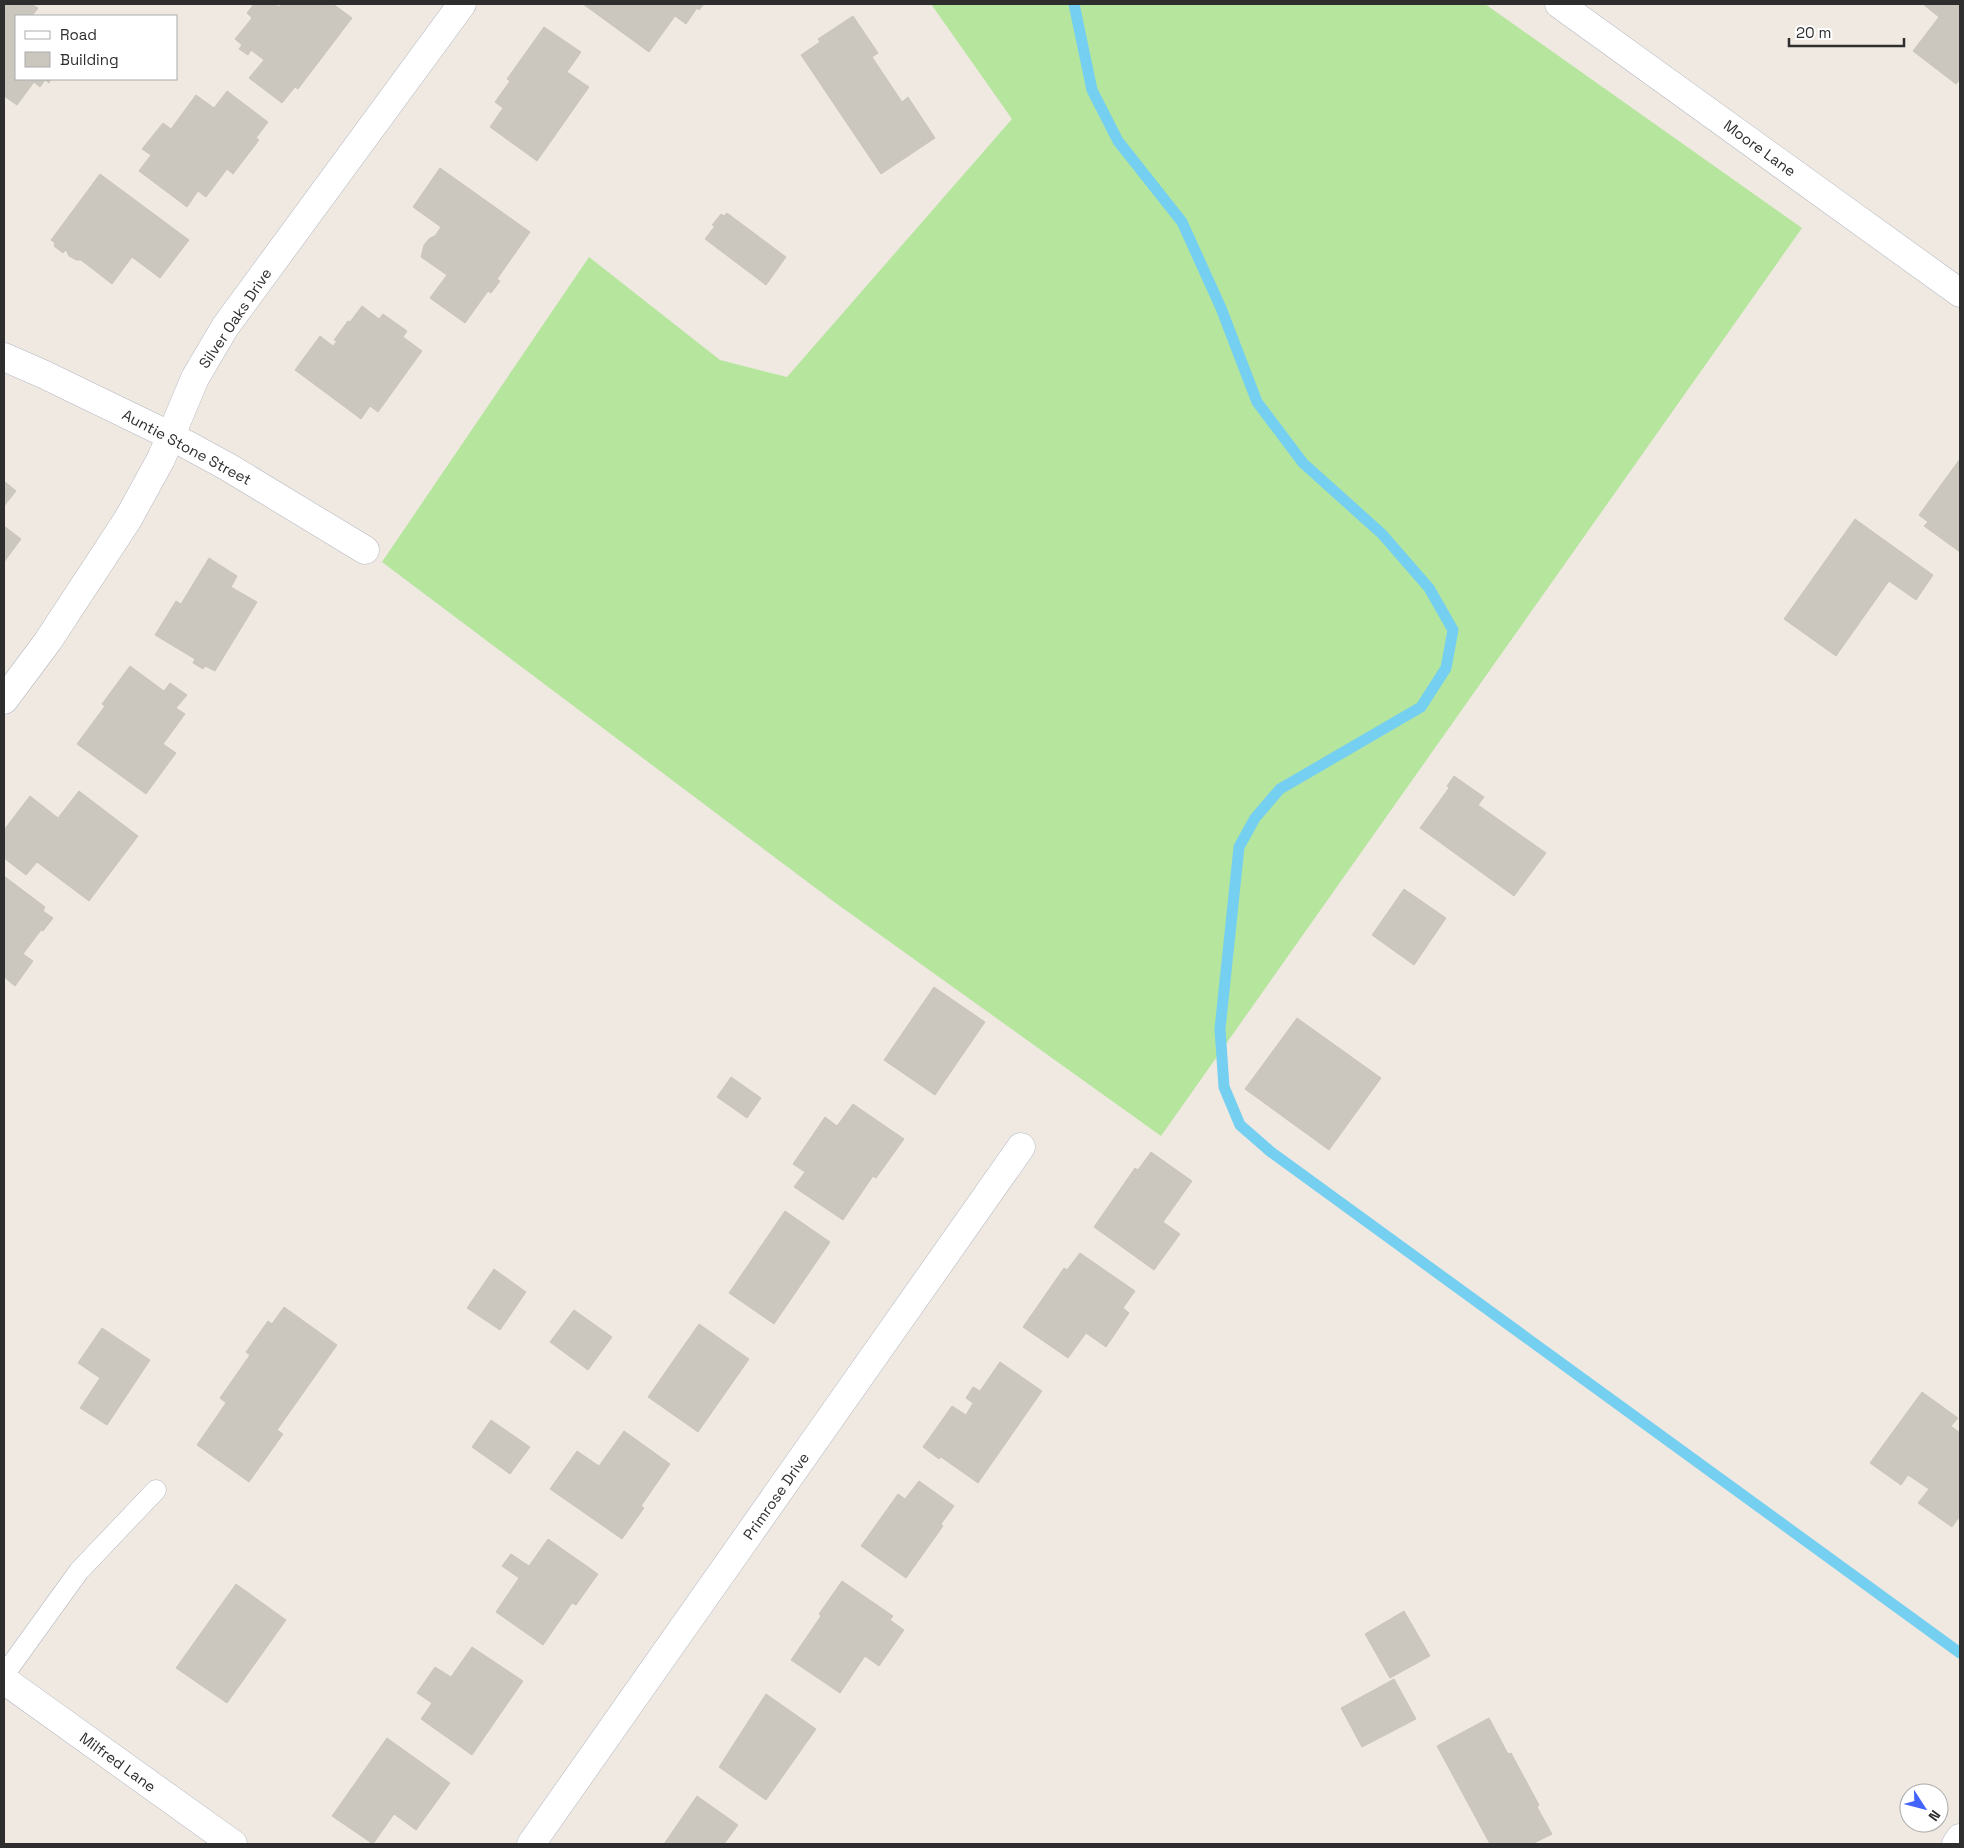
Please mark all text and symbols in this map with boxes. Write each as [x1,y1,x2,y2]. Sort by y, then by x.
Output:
legend [15,15,178,80]
scale bar [1789,15,1904,47]
text: 20 m [1796,23,1831,42]
text: Road [60,25,97,44]
text: Building [60,50,119,69]
street label: Moore Lane [1720,115,1800,181]
street label: Silver Oaks Drive [194,264,276,372]
street label: Auntie Stone Street [119,405,255,489]
street label: Primrose Drive [739,1448,813,1543]
street label: Milfred Lane [76,1728,160,1796]
north arrow [1899,1783,1949,1833]
text: N [1924,1807,1945,1825]

